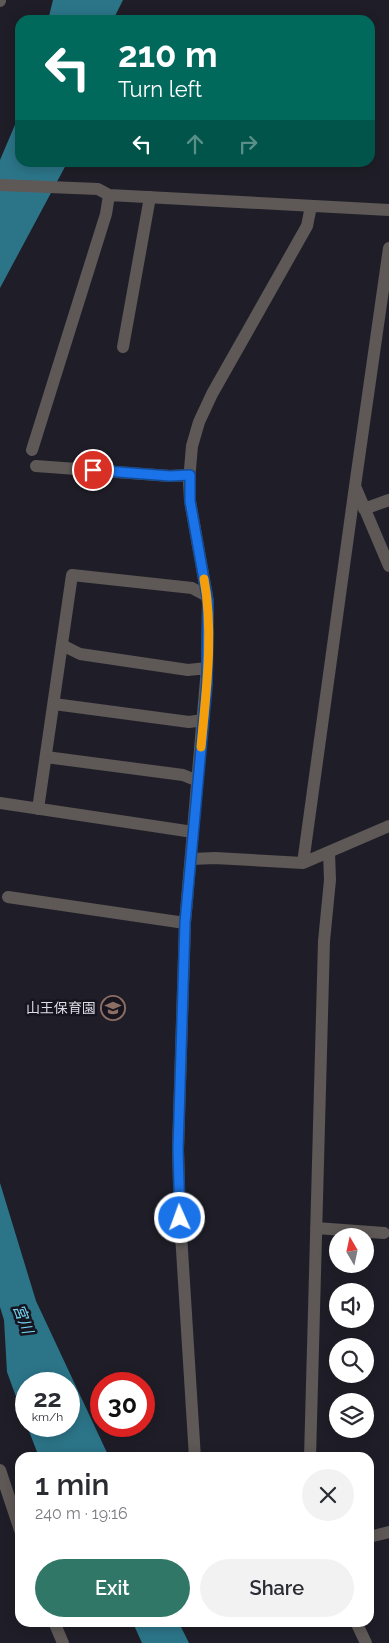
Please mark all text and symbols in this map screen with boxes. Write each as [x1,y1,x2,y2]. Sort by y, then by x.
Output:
text: 210 m [118,34,218,75]
icon: left [35,35,100,100]
text: Turn left [118,76,202,102]
icon: left [128,130,156,158]
icon: ahead [181,130,209,158]
icon: right [234,130,262,158]
pin [72,449,114,491]
icon: arrive [79,456,107,484]
school or university icon: 山王保育園 [100,995,126,1021]
place label: 山王保育園 [26,1000,96,1016]
position arrow [153,1191,205,1243]
north arrow [329,1228,374,1272]
map controls [329,1228,374,1438]
button: sound [329,1283,374,1328]
water label: 宮川 [9,1302,37,1338]
button: search [329,1338,374,1383]
speed limit sign: 30 [90,1372,155,1437]
text: 22 [33,1383,62,1413]
button: layers [329,1393,374,1438]
text: km/h [32,1410,63,1424]
text: 1 min [35,1467,110,1502]
button: close [302,1469,354,1521]
text: 240 m · 19:16 [35,1504,128,1523]
button: Exit [35,1559,190,1617]
button: Share [200,1559,354,1617]

